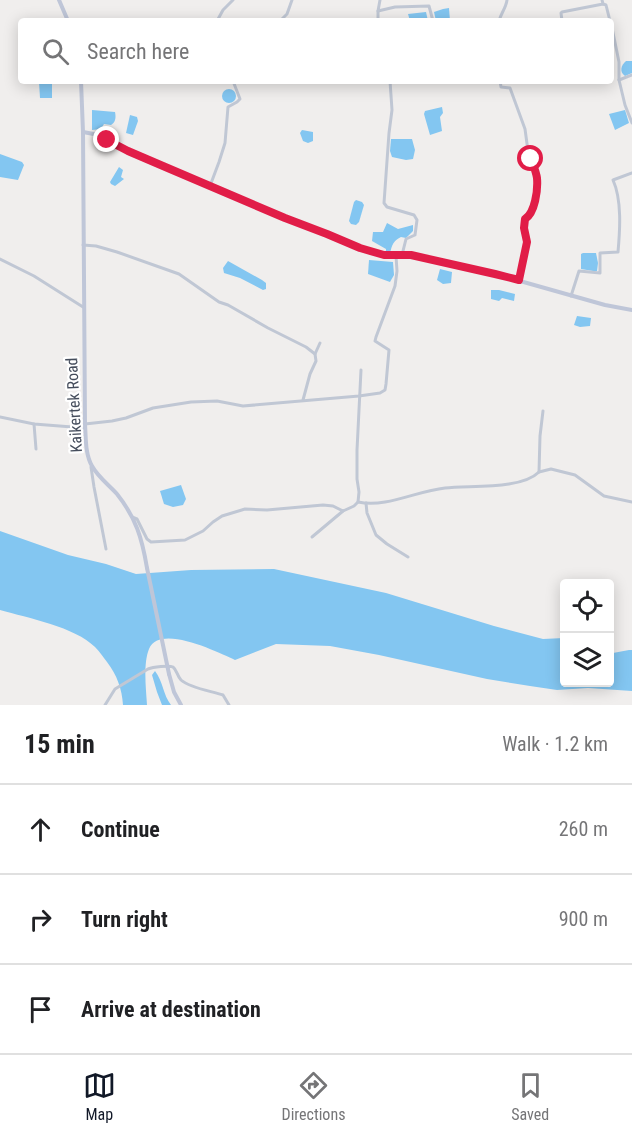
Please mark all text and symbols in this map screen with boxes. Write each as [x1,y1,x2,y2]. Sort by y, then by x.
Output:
search box [18,18,614,84]
icon: search [39,35,72,68]
text: Search here [87,39,189,64]
route end [93,126,119,152]
route start [517,145,543,171]
street label: Kaikertek Road [62,357,86,453]
map controls [560,579,614,687]
button: locate [560,579,614,633]
button: layers [560,633,614,687]
text: 15 min [24,729,95,759]
text: Walk · 1.2 km [502,732,608,756]
icon: ahead [24,813,57,846]
text: Continue [81,817,160,842]
text: 260 m [559,817,608,841]
icon: right [24,903,57,936]
text: Turn right [81,907,168,932]
text: 900 m [559,907,608,931]
icon: arrive [24,993,57,1026]
text: Arrive at destination [81,997,261,1022]
tab: Map [83,1069,116,1124]
tab: Directions [282,1069,345,1124]
tab: Saved [511,1069,549,1124]

